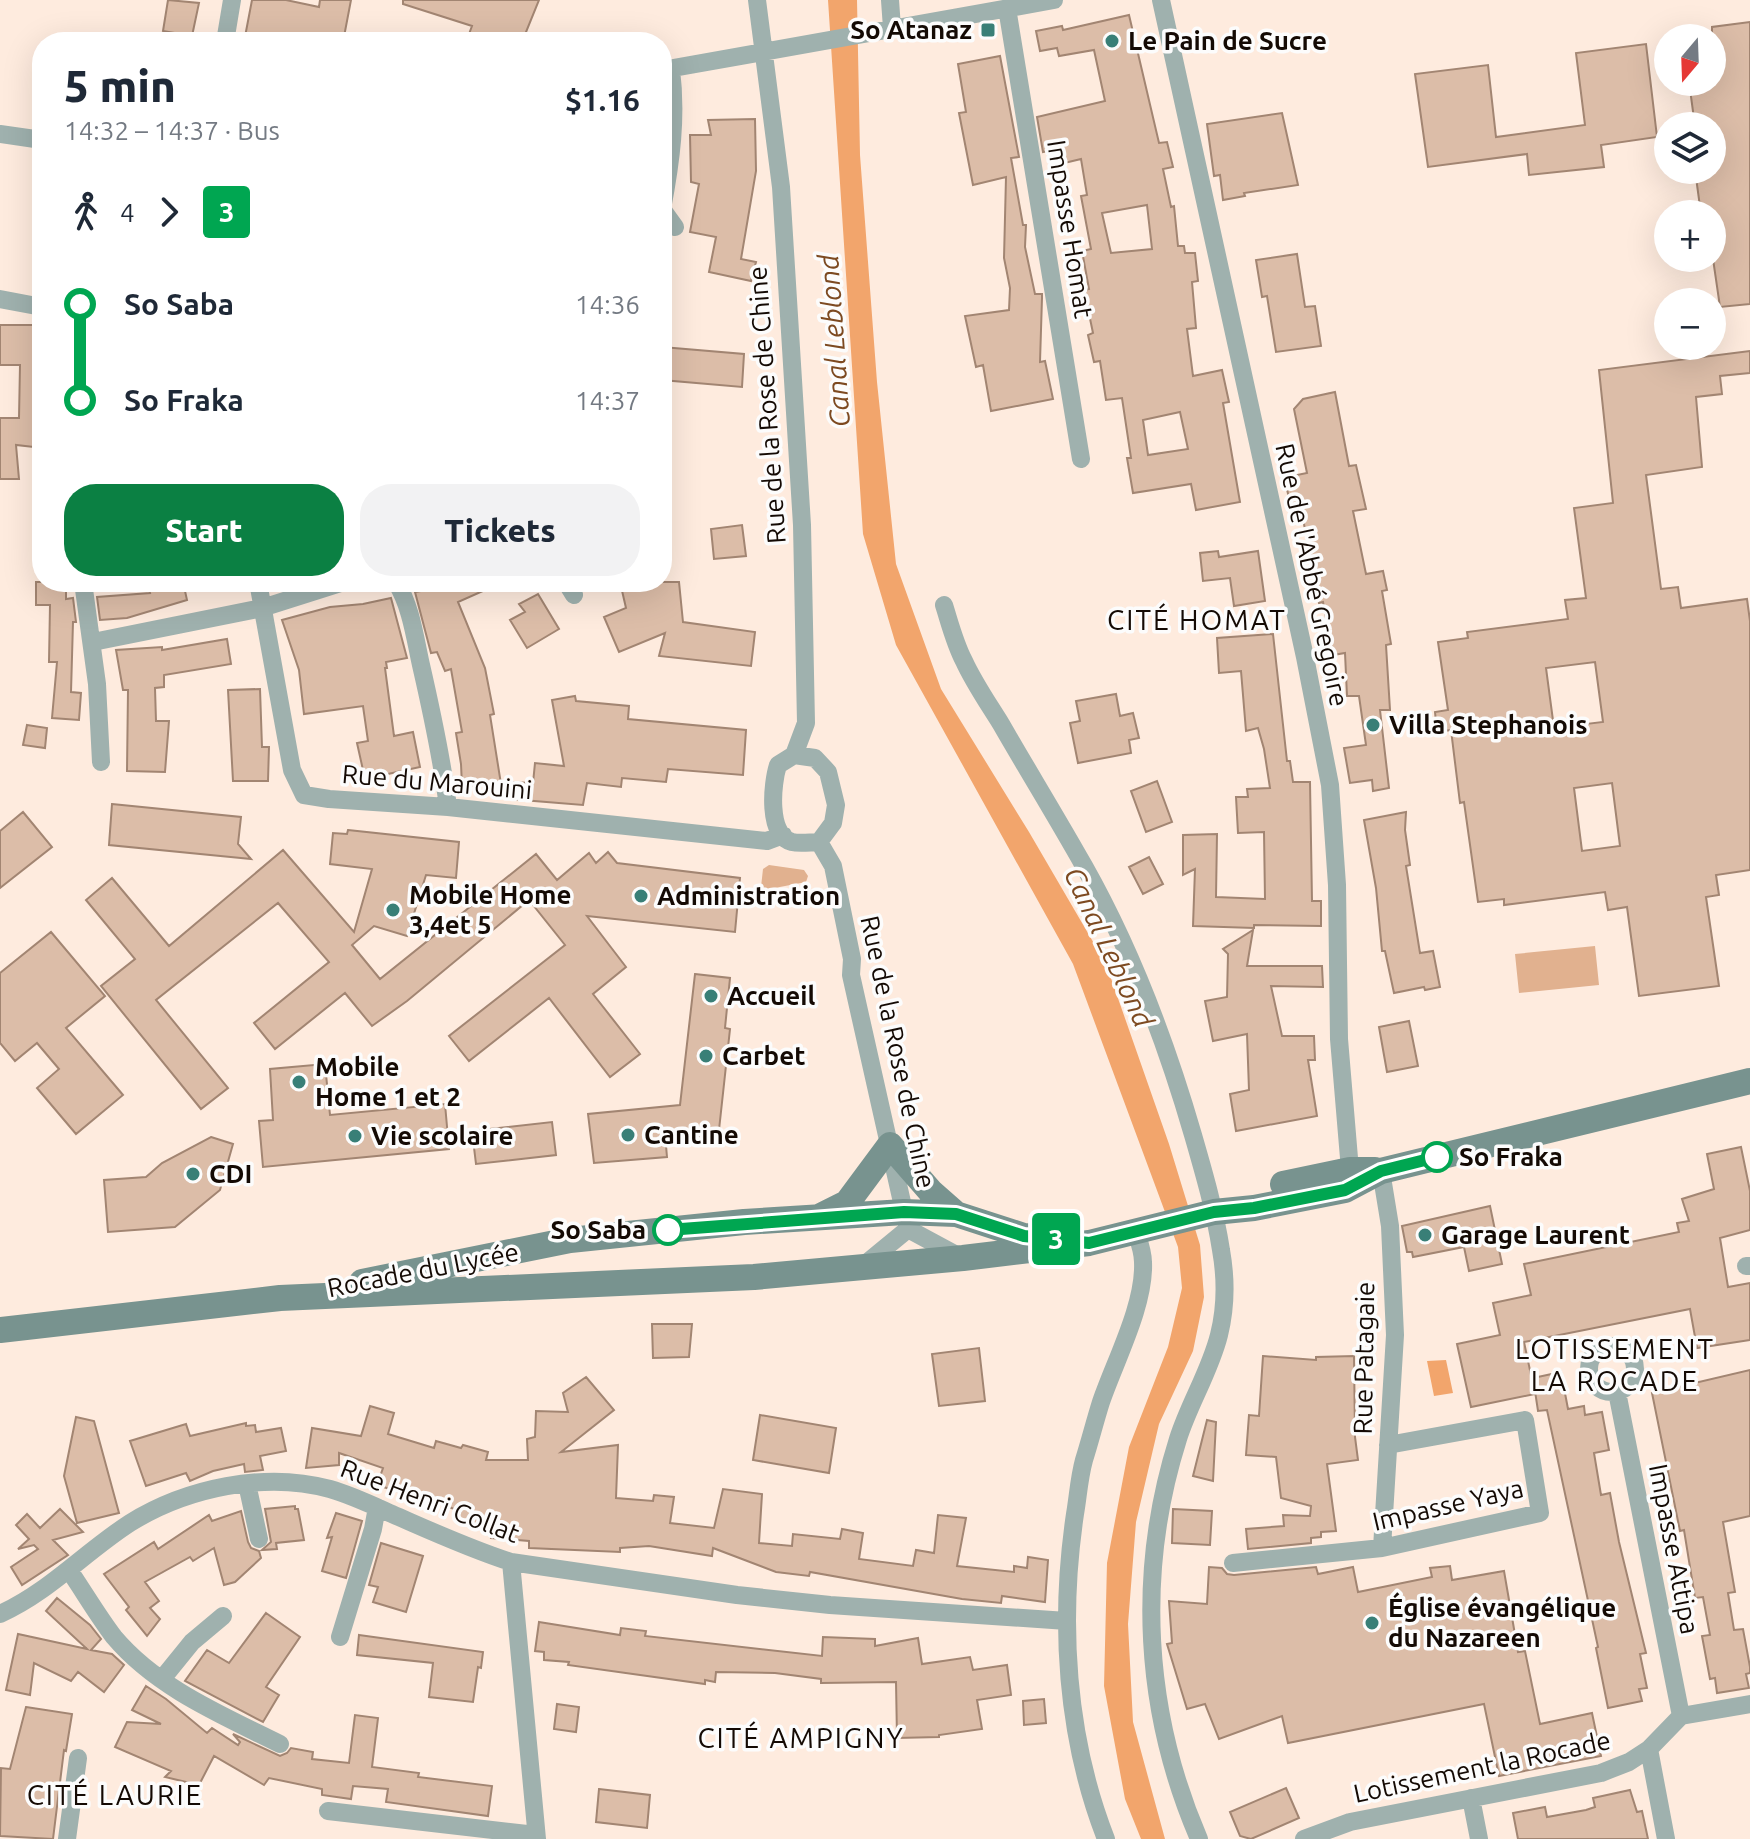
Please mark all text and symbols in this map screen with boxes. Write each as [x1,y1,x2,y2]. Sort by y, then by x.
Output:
place label: So Atanaz [850,15,972,44]
marker: So Atanaz [979,21,997,39]
north arrow [1654,24,1726,96]
map controls [1654,24,1726,360]
place label: Le Pain de Sucre [1128,26,1327,55]
marker: Le Pain de Sucre [1103,32,1121,50]
text: 5 min [64,61,176,110]
text: $1.16 [565,83,640,117]
button: layers [1654,112,1726,184]
text: 14:32 – 14:37 · Bus [64,116,280,145]
street label: Impasse Homat [1042,138,1099,320]
icon: walk [64,190,108,234]
icon: forward [147,190,191,234]
text: 3 [219,196,234,227]
text: 4 [120,198,135,227]
button: + [1654,200,1726,272]
water label: Canal Leblond [812,252,855,428]
street label: Rue de la Rose de Chine [742,265,791,545]
text: So Saba [124,287,234,321]
button: − [1654,288,1726,360]
text: 14:36 [575,290,640,319]
text: So Fraka [124,383,244,417]
text: 14:37 [575,386,640,415]
street label: Rue de l'Abbé Gregoire [1270,441,1355,709]
button: Start [64,484,344,576]
button: Tickets [360,484,640,576]
district label: CITÉ HOMAT [1107,603,1287,635]
place label: Villa Stephanois [1389,710,1587,739]
marker: Villa Stephanois [1364,716,1382,734]
street label: Rue du Marouini [341,759,533,804]
water label: Canal Leblond [1059,862,1161,1033]
place label: Mobile Home 3,4et 5 [409,880,572,939]
place label: Administration [657,881,840,910]
marker: Administration [632,887,650,905]
marker: Mobile Home 3,4et 5 [384,901,402,919]
street label: Rue de la Rose de Chine [855,913,942,1191]
place label: Accueil [727,981,815,1010]
marker: Accueil [702,987,720,1005]
place label: Carbet [722,1041,805,1070]
marker: Carbet [697,1047,715,1065]
place label: Mobile Home 1 et 2 [315,1052,461,1111]
marker: Mobile Home 1 et 2 [290,1073,308,1091]
place label: Cantine [644,1120,739,1149]
place label: Vie scolaire [371,1121,514,1150]
marker: Cantine [619,1126,637,1144]
marker: Vie scolaire [346,1127,364,1145]
marker: So Fraka [1422,1142,1452,1172]
place label: So Fraka [1459,1142,1563,1171]
place label: CDI [209,1159,252,1188]
marker: CDI [184,1165,202,1183]
line badge: 3 [1030,1213,1082,1265]
place label: So Saba [551,1215,646,1244]
marker: So Saba [653,1215,683,1245]
place label: Garage Laurent [1441,1220,1630,1249]
text: 3 [1048,1223,1064,1254]
marker: Garage Laurent [1416,1226,1434,1244]
street label: Rocade du Lycée [325,1237,521,1302]
street label: Rue Patagaie [1348,1281,1379,1435]
district label: LOTISSEMENT LA ROCADE [1515,1333,1715,1396]
street label: Rue Henri Collat [337,1453,524,1548]
street label: Impasse Attipa [1644,1461,1705,1636]
street label: Impasse Yaya [1370,1473,1526,1536]
place label: Église évangélique du Nazareen [1388,1592,1616,1652]
marker: Église évangélique du Nazareen [1363,1614,1381,1632]
district label: CITÉ AMPIGNY [697,1721,905,1753]
street label: Lotissement la Rocade [1351,1725,1613,1808]
district label: CITÉ LAURIE [27,1778,203,1810]

